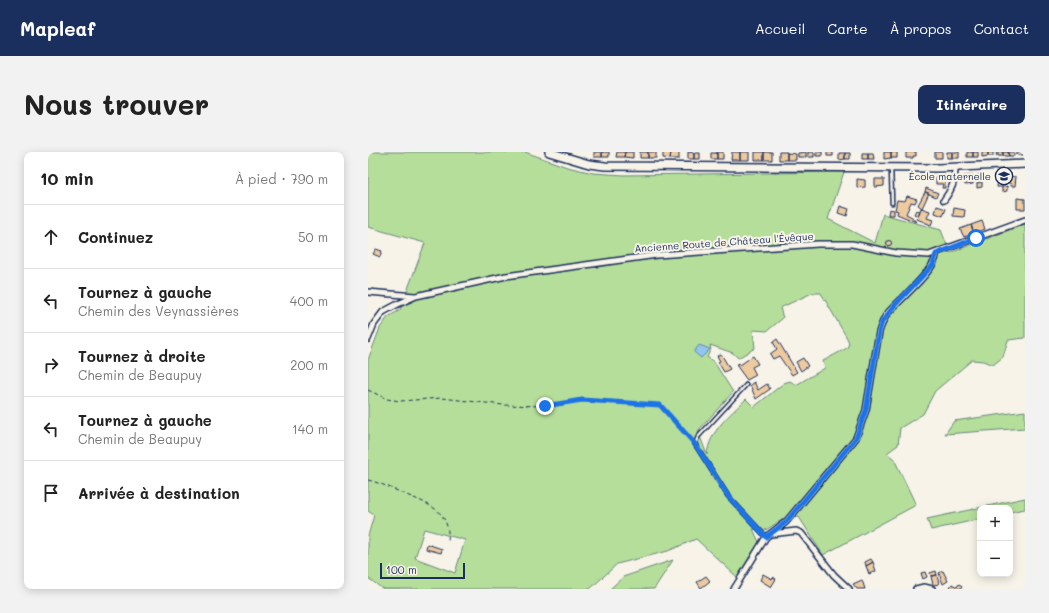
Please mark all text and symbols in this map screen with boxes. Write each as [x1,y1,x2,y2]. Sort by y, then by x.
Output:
text: Mapleaf [20,16,95,41]
text: Accueil [755,19,805,38]
text: Carte [827,19,868,38]
text: À propos [890,19,952,38]
text: Contact [974,19,1029,38]
button: Itinéraire [918,85,1025,124]
text: Nous trouver [24,86,209,122]
school or university icon: École maternelle [994,166,1014,186]
text: 10 min [40,167,94,189]
place label: École maternelle [909,169,991,183]
text: À pied · 790 m [235,170,328,187]
icon: ahead [40,226,62,248]
text: Continuez [78,227,153,247]
text: 50 m [298,228,328,245]
street label: Ancienne Route de Château l'Évêque [634,229,814,255]
route start [967,229,985,247]
text: Tournez à gauche [78,282,212,302]
icon: left [40,290,62,312]
text: 400 m [290,292,328,309]
text: Chemin des Veynassières [78,302,239,319]
text: Tournez à droite [78,346,206,366]
icon: right [40,354,62,376]
text: 200 m [290,356,328,373]
text: Chemin de Beaupuy [78,366,202,383]
route end [536,397,554,415]
text: Tournez à gauche [78,410,212,430]
icon: left [40,418,62,440]
text: 140 m [292,420,328,437]
text: Chemin de Beaupuy [78,430,202,447]
icon: arrive [40,482,62,504]
text: Arrivée à destination [78,483,240,503]
map controls [977,505,1013,577]
button: + [977,505,1013,541]
button: − [977,541,1013,577]
scale bar [380,561,465,580]
text: 100 m [386,562,417,577]

